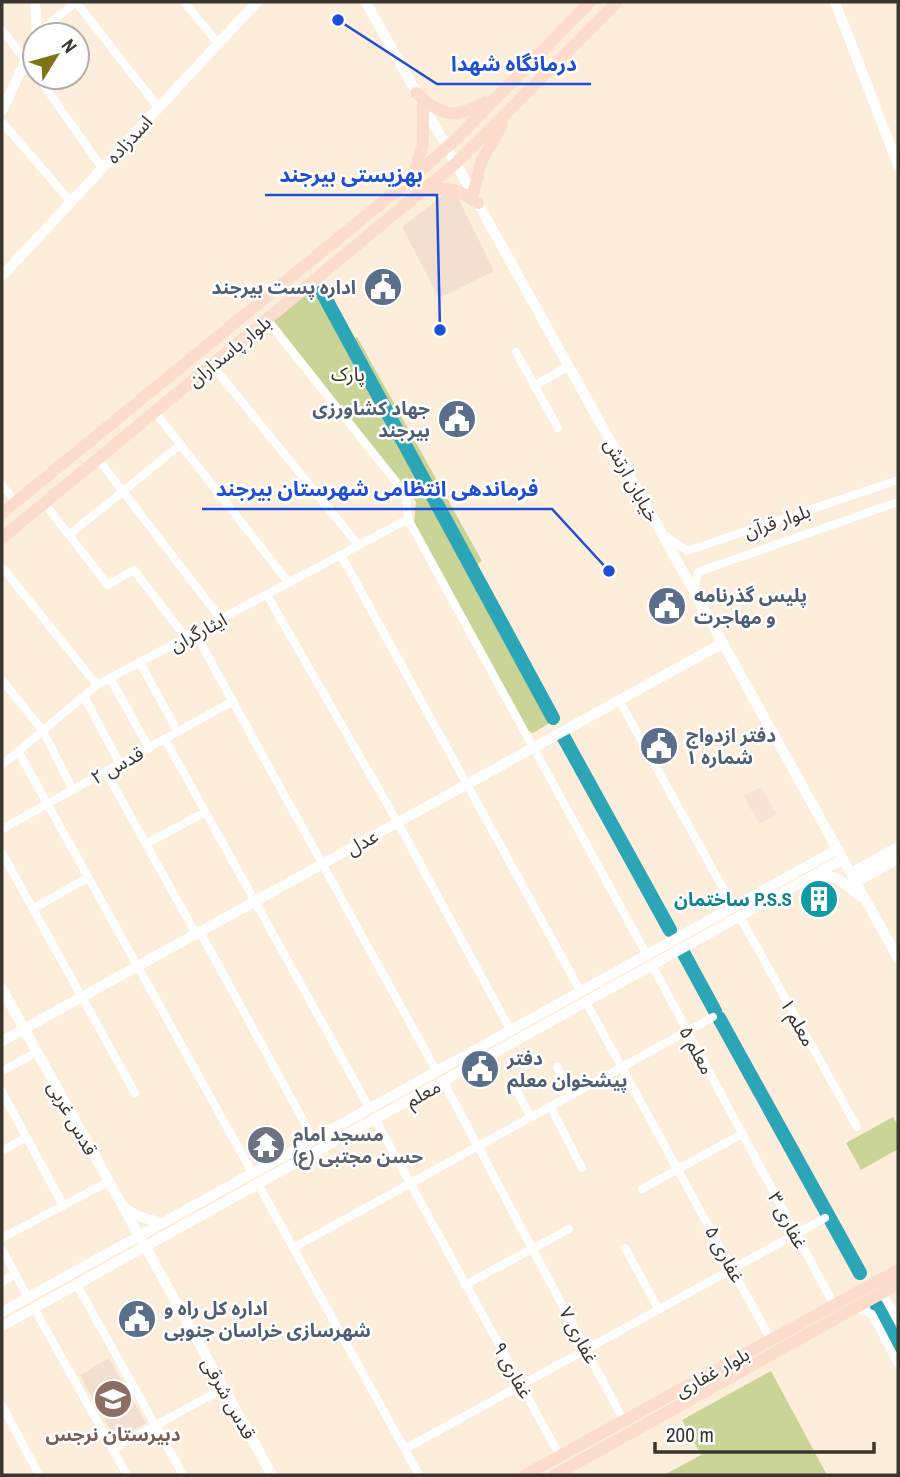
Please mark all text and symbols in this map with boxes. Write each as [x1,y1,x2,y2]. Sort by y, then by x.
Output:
north arrow [21,21,91,91]
text: N [56,33,83,58]
callout: درمانگاه شهدا [437,42,591,84]
text: درمانگاه شهدا [451,49,577,78]
street label: اسدزاده [100,109,158,169]
callout: بهزیستی بیرجند [265,153,437,195]
text: بهزیستی بیرجند [279,160,423,189]
public building icon: اداره پست بیرجند [362,266,404,308]
place label: اداره پست بیرجند [212,274,356,300]
street label: بلوار پاسداران [182,309,276,393]
park label: پارک [331,361,365,387]
place label: جهاد کشاورزی بیرجند [312,395,430,443]
public building icon: جهاد کشاورزی بیرجند [436,398,478,440]
street label: خیابان ارتش [598,433,666,527]
callout: فرماندهی انتظامی شهرستان بیرجند [202,467,552,509]
text: فرماندهی انتظامی شهرستان بیرجند [216,474,538,503]
street label: بلوار قرآن [740,498,814,544]
place label: پلیس گذرنامه و مهاجرت [694,582,807,630]
public building icon: پلیس گذرنامه و مهاجرت [646,585,688,627]
street label: ایثارگران [165,606,231,658]
place label: دفتر ازدواج شماره ۱ [686,722,776,770]
public building icon: دفتر ازدواج شماره ۱ [638,725,680,767]
street label: قدس ۲ [86,740,148,790]
street label: عدل [341,823,383,861]
building icon: ساختمان P.S.S [798,878,840,920]
place label: ساختمان P.S.S [674,886,792,912]
street label: معلم ۱ [772,993,822,1052]
street label: معلم ۵ [672,1021,721,1080]
place label: دفتر پیشخوان معلم [506,1045,628,1095]
public building icon: دفتر پیشخوان معلم [459,1048,501,1090]
street label: معلم [401,1073,446,1115]
street label: قدس غربی [42,1076,104,1160]
place label: مسجد امام حسن مجتبی (ع) [293,1121,423,1170]
temple icon: مسجد امام حسن مجتبی (ع) [245,1124,287,1166]
street label: غفاری ۳ [762,1187,814,1253]
street label: غفاری ۵ [699,1221,751,1287]
place label: اداره کل راه و شهرسازی خراسان جنوبی [164,1295,371,1343]
public building icon: اداره کل راه و شهرسازی خراسان جنوبی [116,1298,158,1340]
street label: غفاری ۷ [553,1302,605,1368]
street label: غفاری ۹ [487,1337,539,1403]
street label: بلوار غفاری [670,1341,754,1403]
street label: قدس شرقی [196,1352,262,1444]
school or university icon: دبیرستان نرجس [92,1378,134,1420]
scale bar [655,1410,874,1454]
text: 200 m [666,1420,714,1449]
place label: دبیرستان نرجس [46,1421,181,1447]

